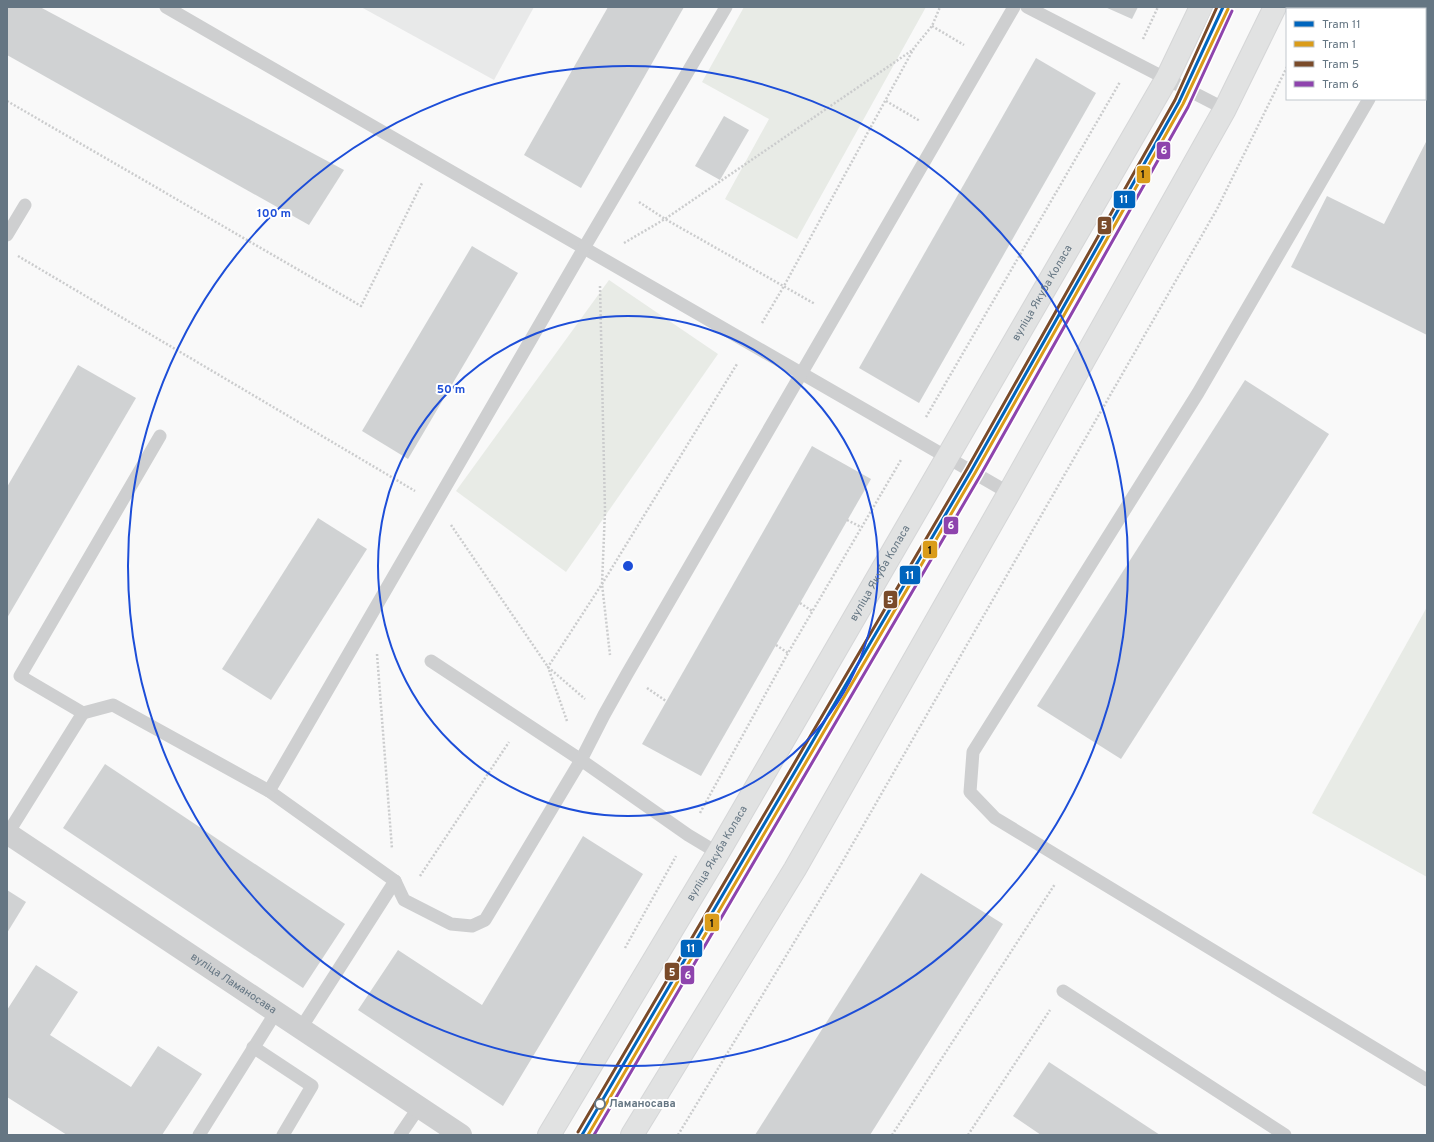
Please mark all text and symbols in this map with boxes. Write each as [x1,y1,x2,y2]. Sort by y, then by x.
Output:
legend [1286,8,1426,100]
text: Tram 11 [1322,17,1361,33]
text: Tram 1 [1322,37,1356,53]
text: Tram 5 [1322,57,1359,73]
text: Tram 6 [1322,77,1359,93]
line badge: 6 [1156,141,1171,160]
text: 6 [1161,144,1168,158]
line badge: 1 [1136,165,1151,184]
text: 1 [1141,168,1145,182]
line badge: 11 [1113,190,1136,209]
text: 11 [1120,193,1128,207]
text: 100 m [257,206,291,222]
line badge: 5 [1097,216,1112,235]
text: 5 [1101,219,1108,233]
street label: вуліца Якуба Коласа [1009,242,1076,343]
text: 50 m [437,382,465,398]
line badge: 6 [943,516,959,535]
text: 6 [948,519,955,533]
street label: вуліца Якуба Коласа [847,523,913,624]
line badge: 1 [922,540,938,559]
text: 1 [928,544,932,558]
centre of rings [621,559,635,573]
line badge: 11 [899,565,921,585]
text: 11 [906,569,914,583]
line badge: 5 [883,590,898,609]
text: 5 [887,594,894,608]
street label: вуліца Якуба Коласа [684,803,751,904]
line badge: 1 [704,913,720,932]
text: 1 [710,917,714,931]
line badge: 11 [680,939,703,958]
text: 11 [687,942,695,956]
street label: вуліца Ламаносава [188,950,279,1017]
line badge: 5 [664,962,680,981]
line badge: 6 [680,965,695,985]
text: 5 [669,966,676,980]
text: 6 [685,969,692,983]
place label: Ламаносава [609,1097,676,1111]
marker: Ламаносава [594,1098,606,1110]

